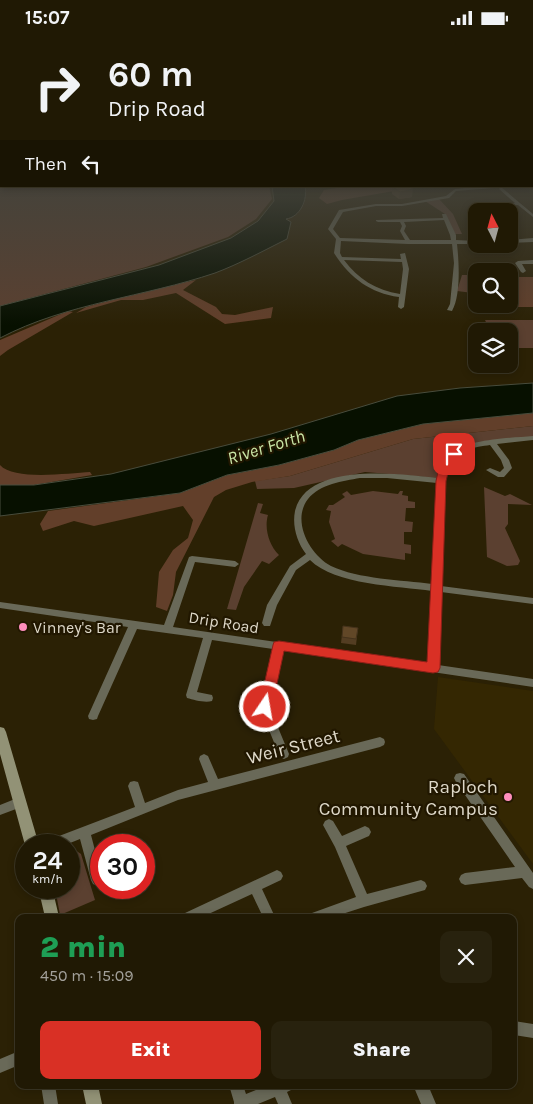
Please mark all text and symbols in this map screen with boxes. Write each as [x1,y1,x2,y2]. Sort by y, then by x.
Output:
text: 15:07 [25,7,69,29]
text: 60 m [108,54,193,95]
icon: right [25,55,90,120]
text: Drip Road [108,96,206,122]
icon: left [77,150,105,178]
text: Then [25,153,67,175]
north arrow [468,203,518,253]
map controls [468,203,518,373]
button: search [468,263,518,313]
button: layers [468,323,518,373]
water label: River Forth [224,425,308,469]
pin [433,433,475,475]
icon: arrive [440,440,468,468]
street label: Drip Road [187,608,261,637]
place label: Vinney's Bar [33,618,121,637]
marker: Vinney's Bar [17,621,29,633]
position arrow [238,680,290,732]
street label: Weir Street [244,725,342,769]
place label: Raploch Community Campus [319,776,498,820]
marker: Raploch Community Campus [502,791,514,803]
speed limit sign: 30 [90,834,155,899]
text: 24 [32,846,63,875]
text: km/h [32,872,63,886]
text: 2 min [40,929,126,965]
button: close [440,931,492,983]
text: 450 m · 15:09 [40,966,133,985]
button: Exit [40,1021,261,1079]
button: Share [271,1021,492,1079]

